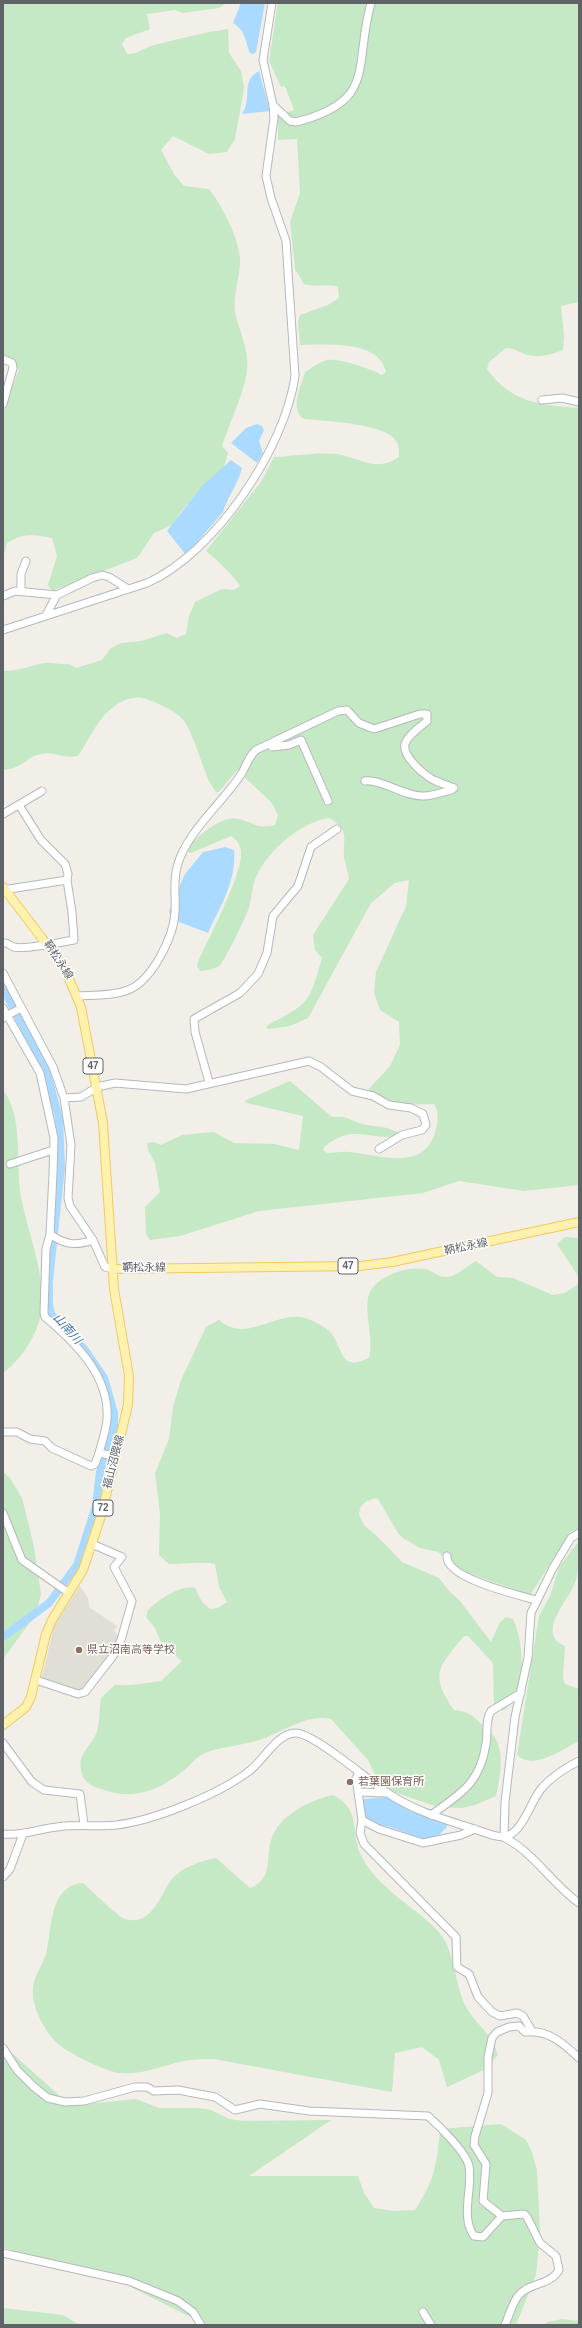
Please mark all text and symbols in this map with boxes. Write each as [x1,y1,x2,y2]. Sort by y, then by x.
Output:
street label: 鞆松永線 [40,938,76,982]
road number: 47 [83,1058,103,1074]
street label: 鞆松永線 [443,1236,489,1258]
road number: 47 [338,1258,358,1274]
street label: 鞆松永線 [122,1261,166,1275]
water label: 山南川 [50,1311,84,1347]
street label: 福山沼隈線 [101,1434,127,1490]
road number: 72 [93,1500,113,1516]
place label: 県立沼南高等学校 [87,1643,175,1657]
marker: 県立沼南高等学校 [74,1645,84,1655]
place label: 若葉園保育所 [358,1775,424,1789]
marker: 若葉園保育所 [345,1777,355,1787]

